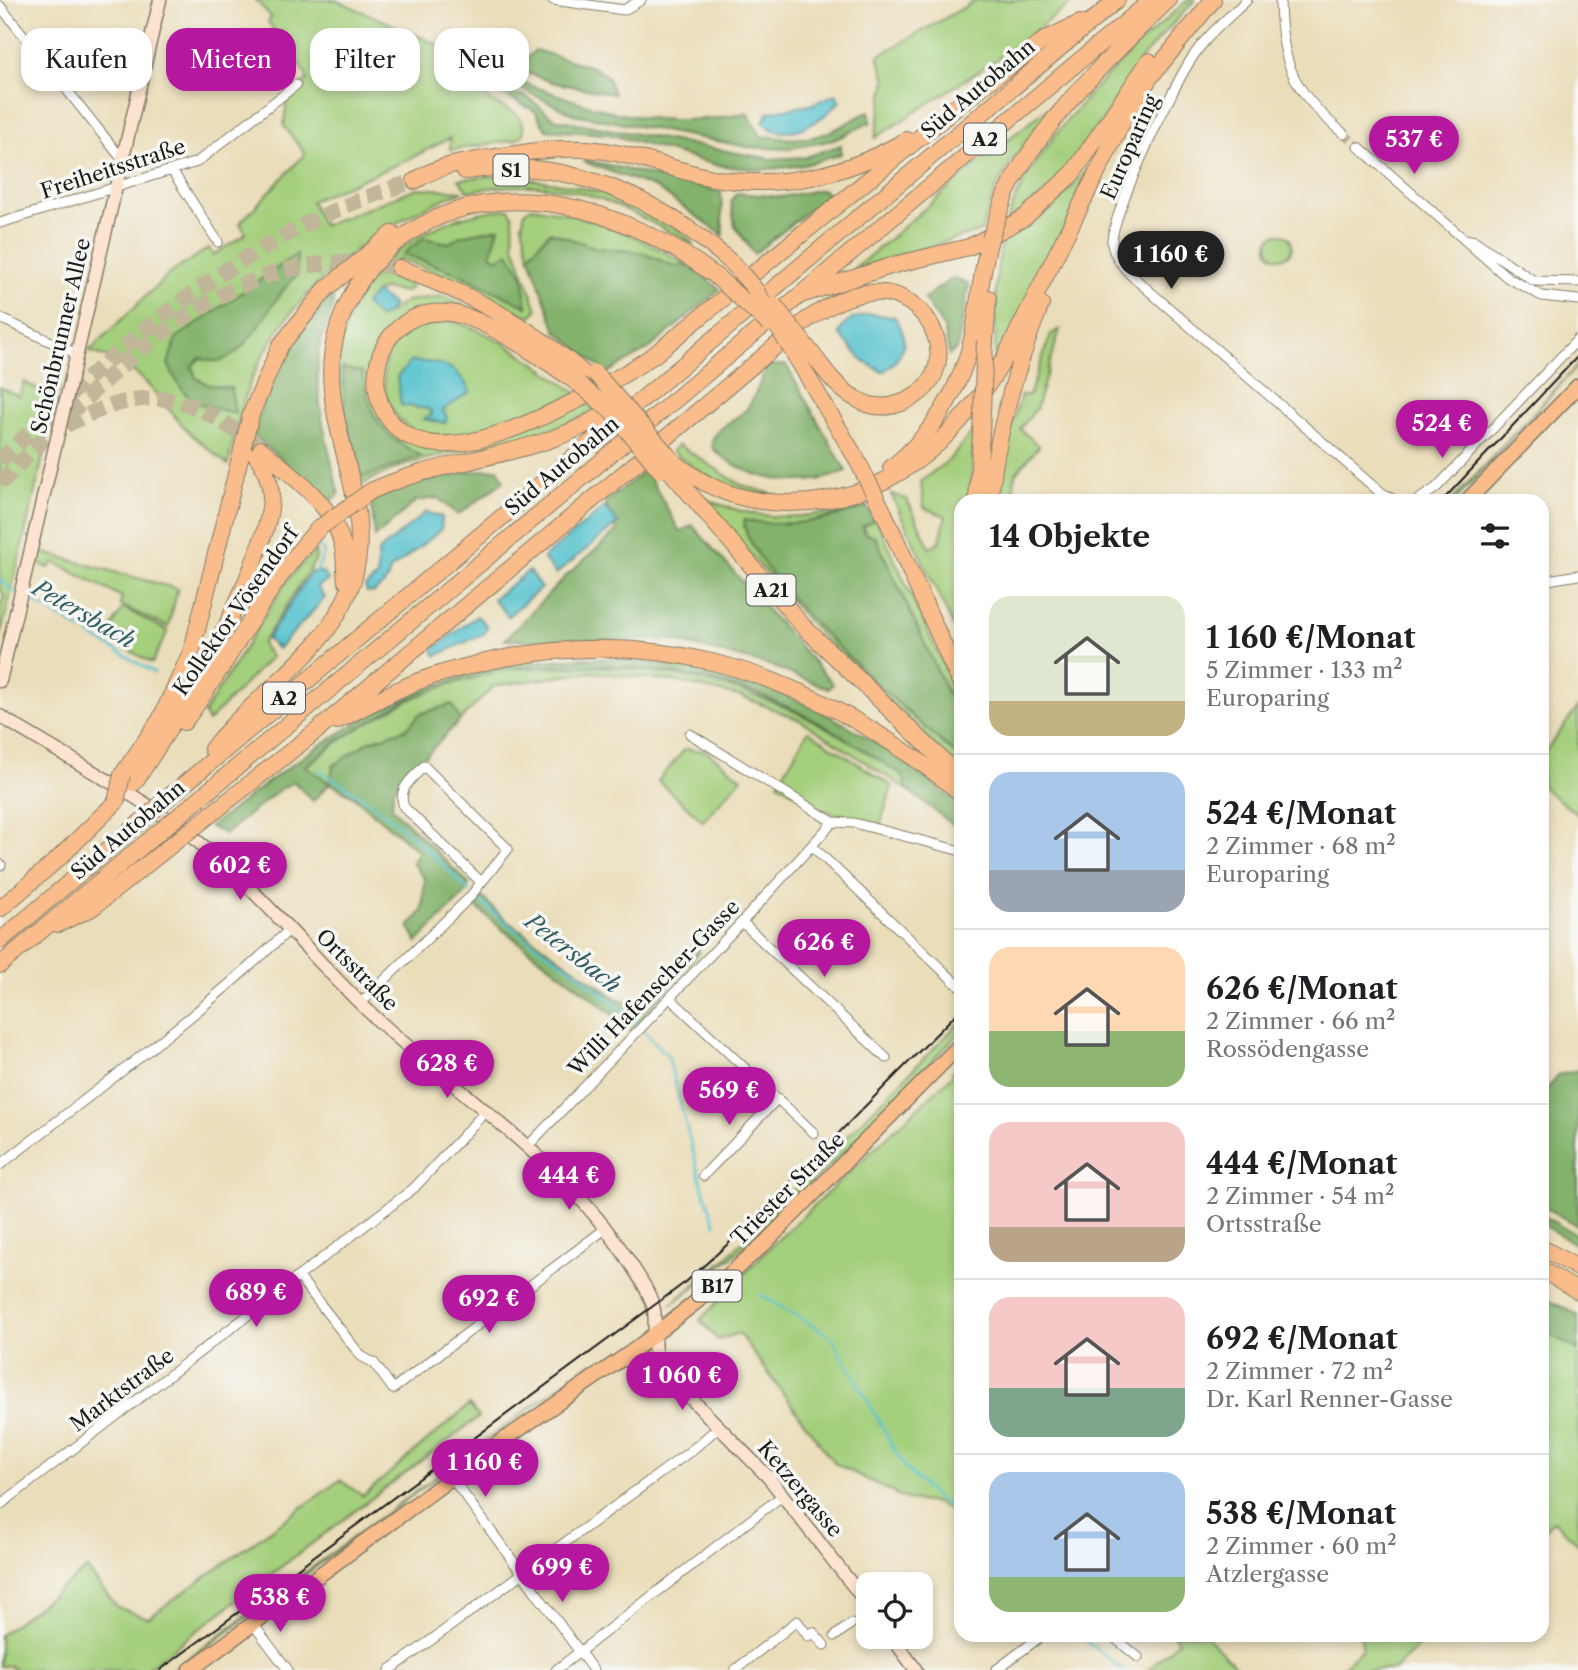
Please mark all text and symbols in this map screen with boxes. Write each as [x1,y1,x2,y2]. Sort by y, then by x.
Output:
chip: Kaufen [21,28,152,91]
chip: Mieten [166,28,296,91]
chip: Filter [310,28,420,91]
chip: Neu [434,28,529,91]
street label: Süd Autobahn [916,34,1040,144]
street label: Europaring [1095,90,1164,203]
pin: 537 € [1365,116,1463,176]
road number: A2 [964,124,1006,154]
text: 537 € [1385,125,1443,153]
street label: Freiheitsstraße [37,133,188,204]
road number: S1 [494,154,528,186]
pin: 1 160 € [1106,232,1236,291]
street label: Schönbrunner Allee [26,236,95,436]
text: 1 160 € [1133,240,1209,268]
pin: 524 € [1393,400,1491,460]
text: 524 € [1412,409,1472,437]
street label: Süd Autobahn [500,411,624,521]
icon: filters [1476,517,1514,555]
text: 14 Objekte [989,518,1150,555]
street label: Kollektor Vösendorf [168,519,305,700]
water label: Petersbach [26,572,140,655]
road number: A21 [746,575,796,606]
text: 1 160 €/Monat [1206,619,1416,656]
icon: home [1045,624,1129,708]
text: 5 Zimmer · 133 m² [1206,656,1403,684]
road number: A2 [263,682,305,713]
text: Europaring [1206,684,1329,712]
street label: Süd Autobahn [66,775,190,885]
text: 524 €/Monat [1206,795,1396,832]
icon: home [1045,800,1129,884]
text: 2 Zimmer · 68 m² [1206,832,1396,860]
pin: 602 € [191,842,289,902]
text: 602 € [209,851,271,879]
text: Europaring [1206,860,1329,888]
street label: Willi Hafenscher-Gasse [562,894,744,1082]
water label: Petersbach [518,906,626,999]
pin: 626 € [775,920,873,979]
street label: Ortsstraße [311,924,403,1016]
text: 626 € [793,928,855,956]
text: 626 €/Monat [1206,970,1398,1007]
icon: home [1045,975,1129,1059]
text: 2 Zimmer · 66 m² [1206,1007,1395,1035]
text: Rossödengasse [1206,1035,1369,1063]
pin: 628 € [398,1040,496,1100]
text: 628 € [416,1049,478,1077]
pin: 569 € [680,1068,778,1127]
text: 569 € [699,1076,759,1104]
street label: Triester Straße [726,1127,849,1250]
text: 444 €/Monat [1206,1145,1397,1182]
icon: home [1045,1150,1129,1234]
pin: 444 € [520,1152,618,1212]
text: 444 € [538,1161,600,1189]
text: 2 Zimmer · 54 m² [1206,1182,1394,1210]
text: Ortsstraße [1206,1210,1322,1238]
pin: 689 € [207,1270,305,1329]
road number: B17 [692,1270,742,1302]
pin: 692 € [440,1276,538,1335]
text: 689 € [225,1278,287,1306]
text: 692 € [458,1284,520,1312]
text: 692 €/Monat [1206,1320,1398,1357]
icon: home [1045,1325,1129,1409]
street label: Marktstraße [65,1343,178,1437]
pin: 1 060 € [617,1352,747,1412]
text: 2 Zimmer · 72 m² [1206,1357,1393,1385]
text: 1 060 € [642,1361,722,1389]
text: Dr. Karl Renner-Gasse [1206,1385,1453,1413]
street label: Ketzergasse [753,1435,848,1542]
pin: 1 160 € [420,1440,550,1499]
text: 1 160 € [447,1448,523,1476]
text: 538 €/Monat [1206,1495,1396,1532]
icon: home [1045,1500,1129,1584]
text: 2 Zimmer · 60 m² [1206,1532,1397,1560]
pin: 699 € [513,1544,611,1604]
text: 699 € [531,1553,593,1581]
text: Atzlergasse [1206,1560,1329,1588]
map controls [856,1572,933,1649]
button: locate [856,1572,933,1649]
pin: 538 € [231,1574,329,1634]
text: 538 € [250,1583,310,1611]

